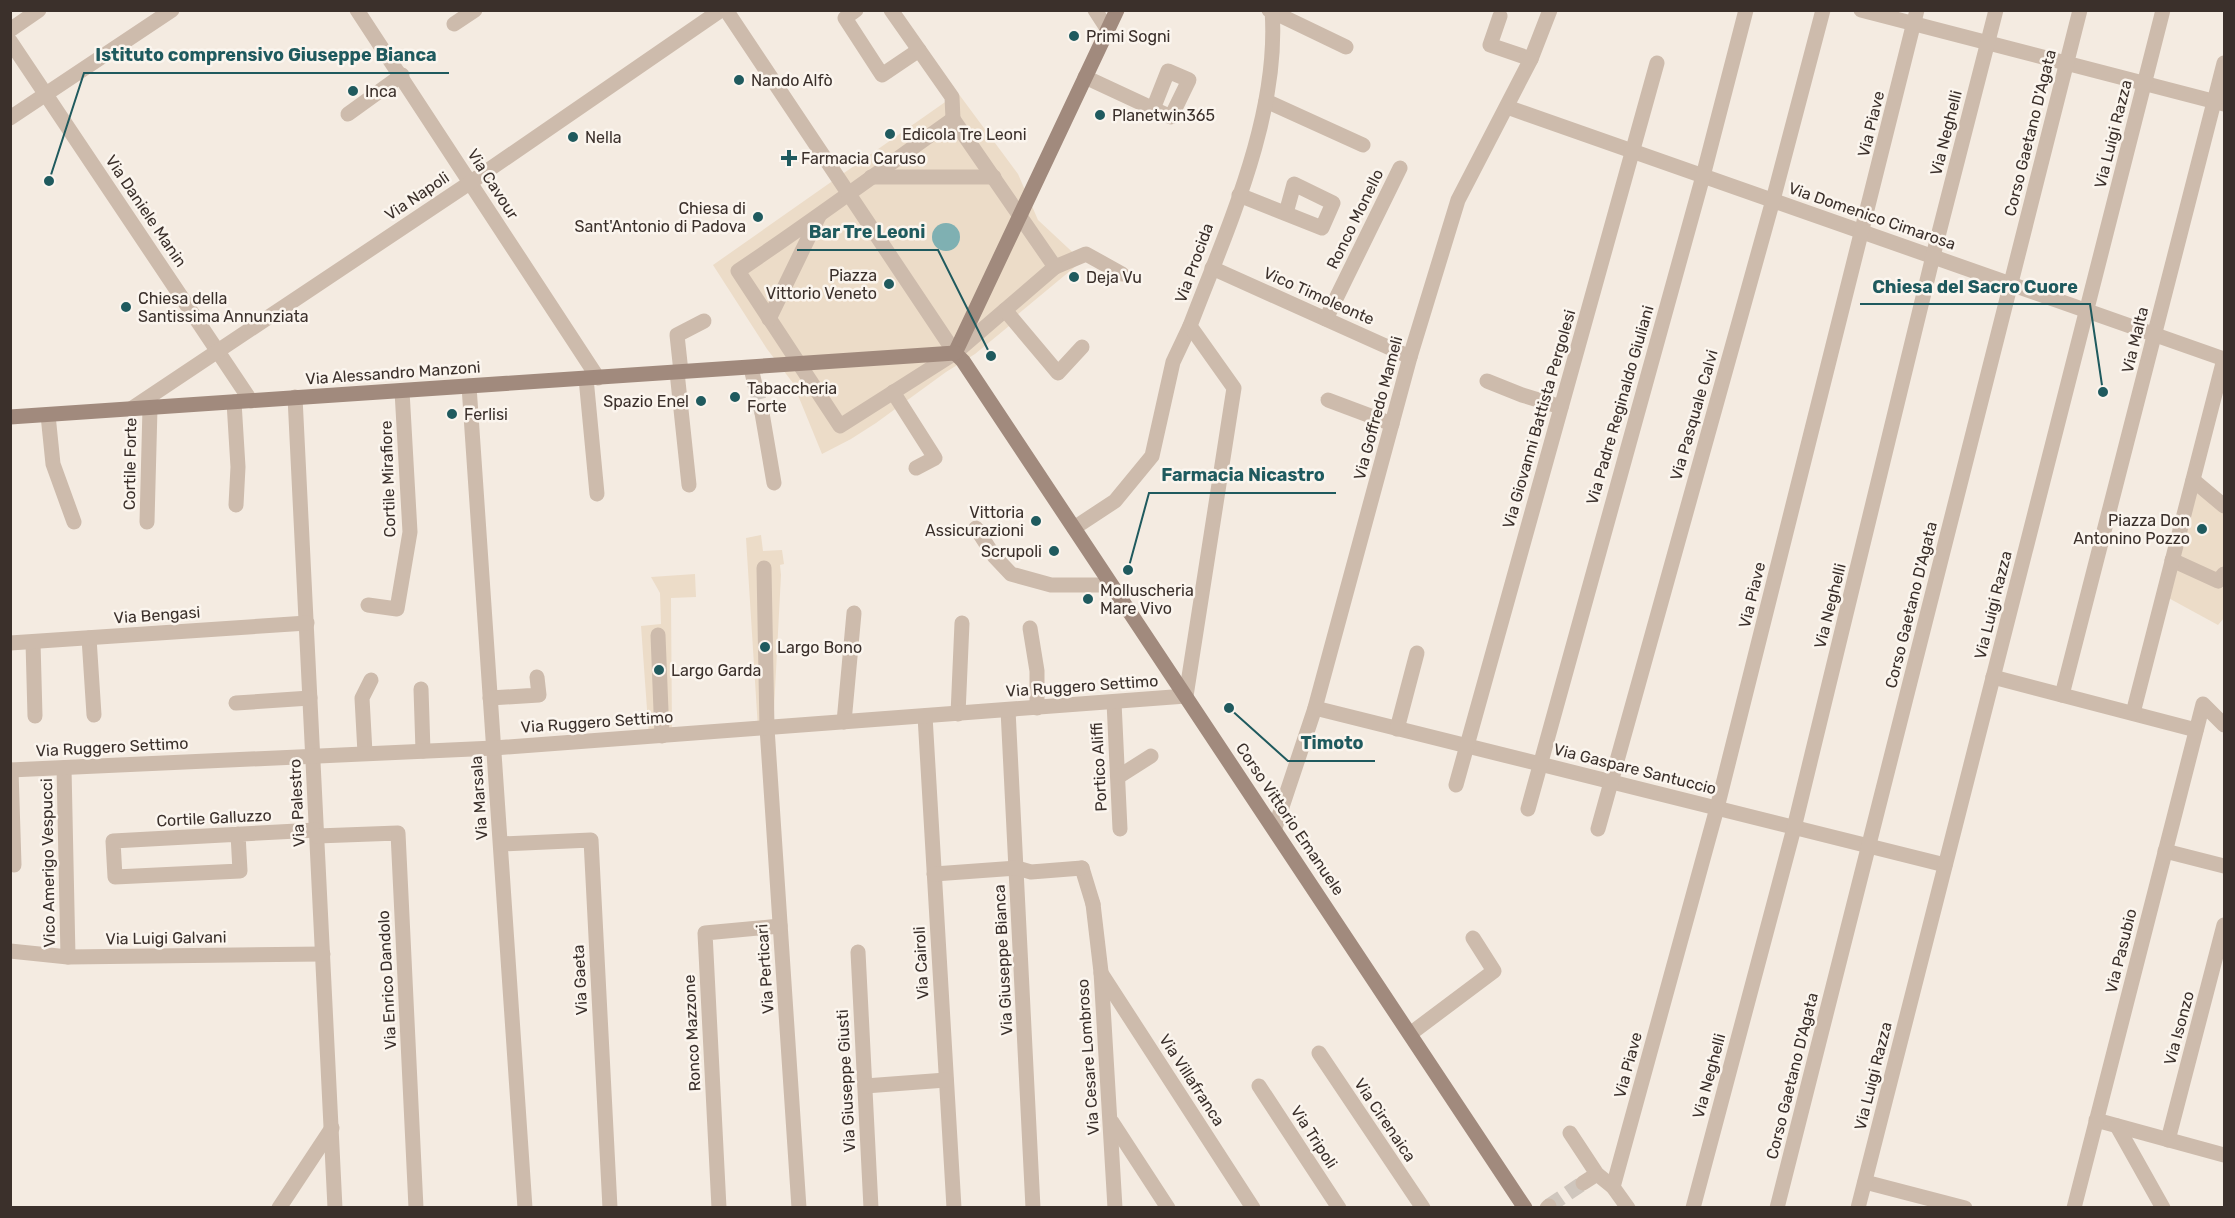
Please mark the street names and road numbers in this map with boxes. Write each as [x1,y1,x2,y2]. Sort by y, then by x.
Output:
street label: Corso Gaetano D'Agata [2000,48,2060,218]
street label: Via Luigi Razza [2090,78,2136,190]
street label: Via Neghelli [1926,88,1966,178]
street label: Via Piave [1854,89,1888,159]
street label: Via Cavour [463,145,523,223]
street label: Via Daniele Manin [101,151,191,271]
street label: Ronco Monello [1323,166,1387,272]
street label: Via Napoli [381,168,453,224]
street label: Via Domenico Cimarosa [1786,178,1958,254]
street label: Via Procida [1171,221,1217,305]
street label: Vico Timoleonte [1261,263,1377,329]
street label: Via Padre Reginaldo Giuliani [1582,303,1658,507]
street label: Via Malta [2118,305,2152,375]
street label: Via Giovanni Battista Pergolesi [1499,307,1579,531]
street label: Via Goffredo Mameli [1350,334,1406,482]
street label: Via Pasquale Calvi [1666,347,1722,483]
street label: Via Alessandro Manzoni [305,357,481,389]
street label: Cortile Forte [120,418,140,510]
street label: Cortile Mirafiore [376,420,400,538]
street label: Corso Gaetano D'Agata [1881,520,1941,690]
street label: Via Luigi Razza [1970,549,2016,661]
street label: Via Piave [1735,560,1769,630]
street label: Via Neghelli [1810,561,1850,651]
street label: Via Bengasi [113,602,201,628]
street label: Via Ruggero Settimo [1005,671,1159,701]
street label: Via Ruggero Settimo [520,707,674,737]
street label: Portico Aliffi [1087,722,1111,812]
street label: Via Ruggero Settimo [35,734,189,760]
street label: Corso Vittorio Emanuele [1232,739,1348,899]
street label: Via Gaspare Santuccio [1552,740,1718,798]
street label: Via Marsala [467,755,491,841]
street label: Via Palestro [285,758,309,848]
street label: Vico Amerigo Vespucci [37,778,59,948]
street label: Cortile Galluzzo [156,805,272,831]
street label: Via Giuseppe Bianca [990,884,1016,1036]
street label: Via Pasubio [2101,907,2141,995]
street label: Via Enrico Dandolo [374,910,400,1050]
street label: Via Perticari [752,923,778,1015]
street label: Via Cairoli [910,926,932,1000]
street label: Via Luigi Galvani [105,927,227,949]
street label: Via Gaeta [569,944,591,1016]
street label: Ronco Mazzone [679,974,705,1092]
street label: Via Cesare Lombroso [1073,978,1103,1136]
street label: Via Isonzo [2160,989,2198,1067]
street label: Corso Gaetano D'Agata [1762,991,1822,1161]
street label: Via Giuseppe Giusti [833,1009,859,1153]
street label: Via Luigi Razza [1850,1020,1896,1132]
street label: Via Villafranca [1155,1030,1229,1130]
street label: Via Piave [1610,1030,1646,1100]
street label: Via Neghelli [1689,1032,1729,1120]
street label: Via Cirenaica [1350,1075,1420,1165]
street label: Via Tripoli [1287,1102,1341,1172]

